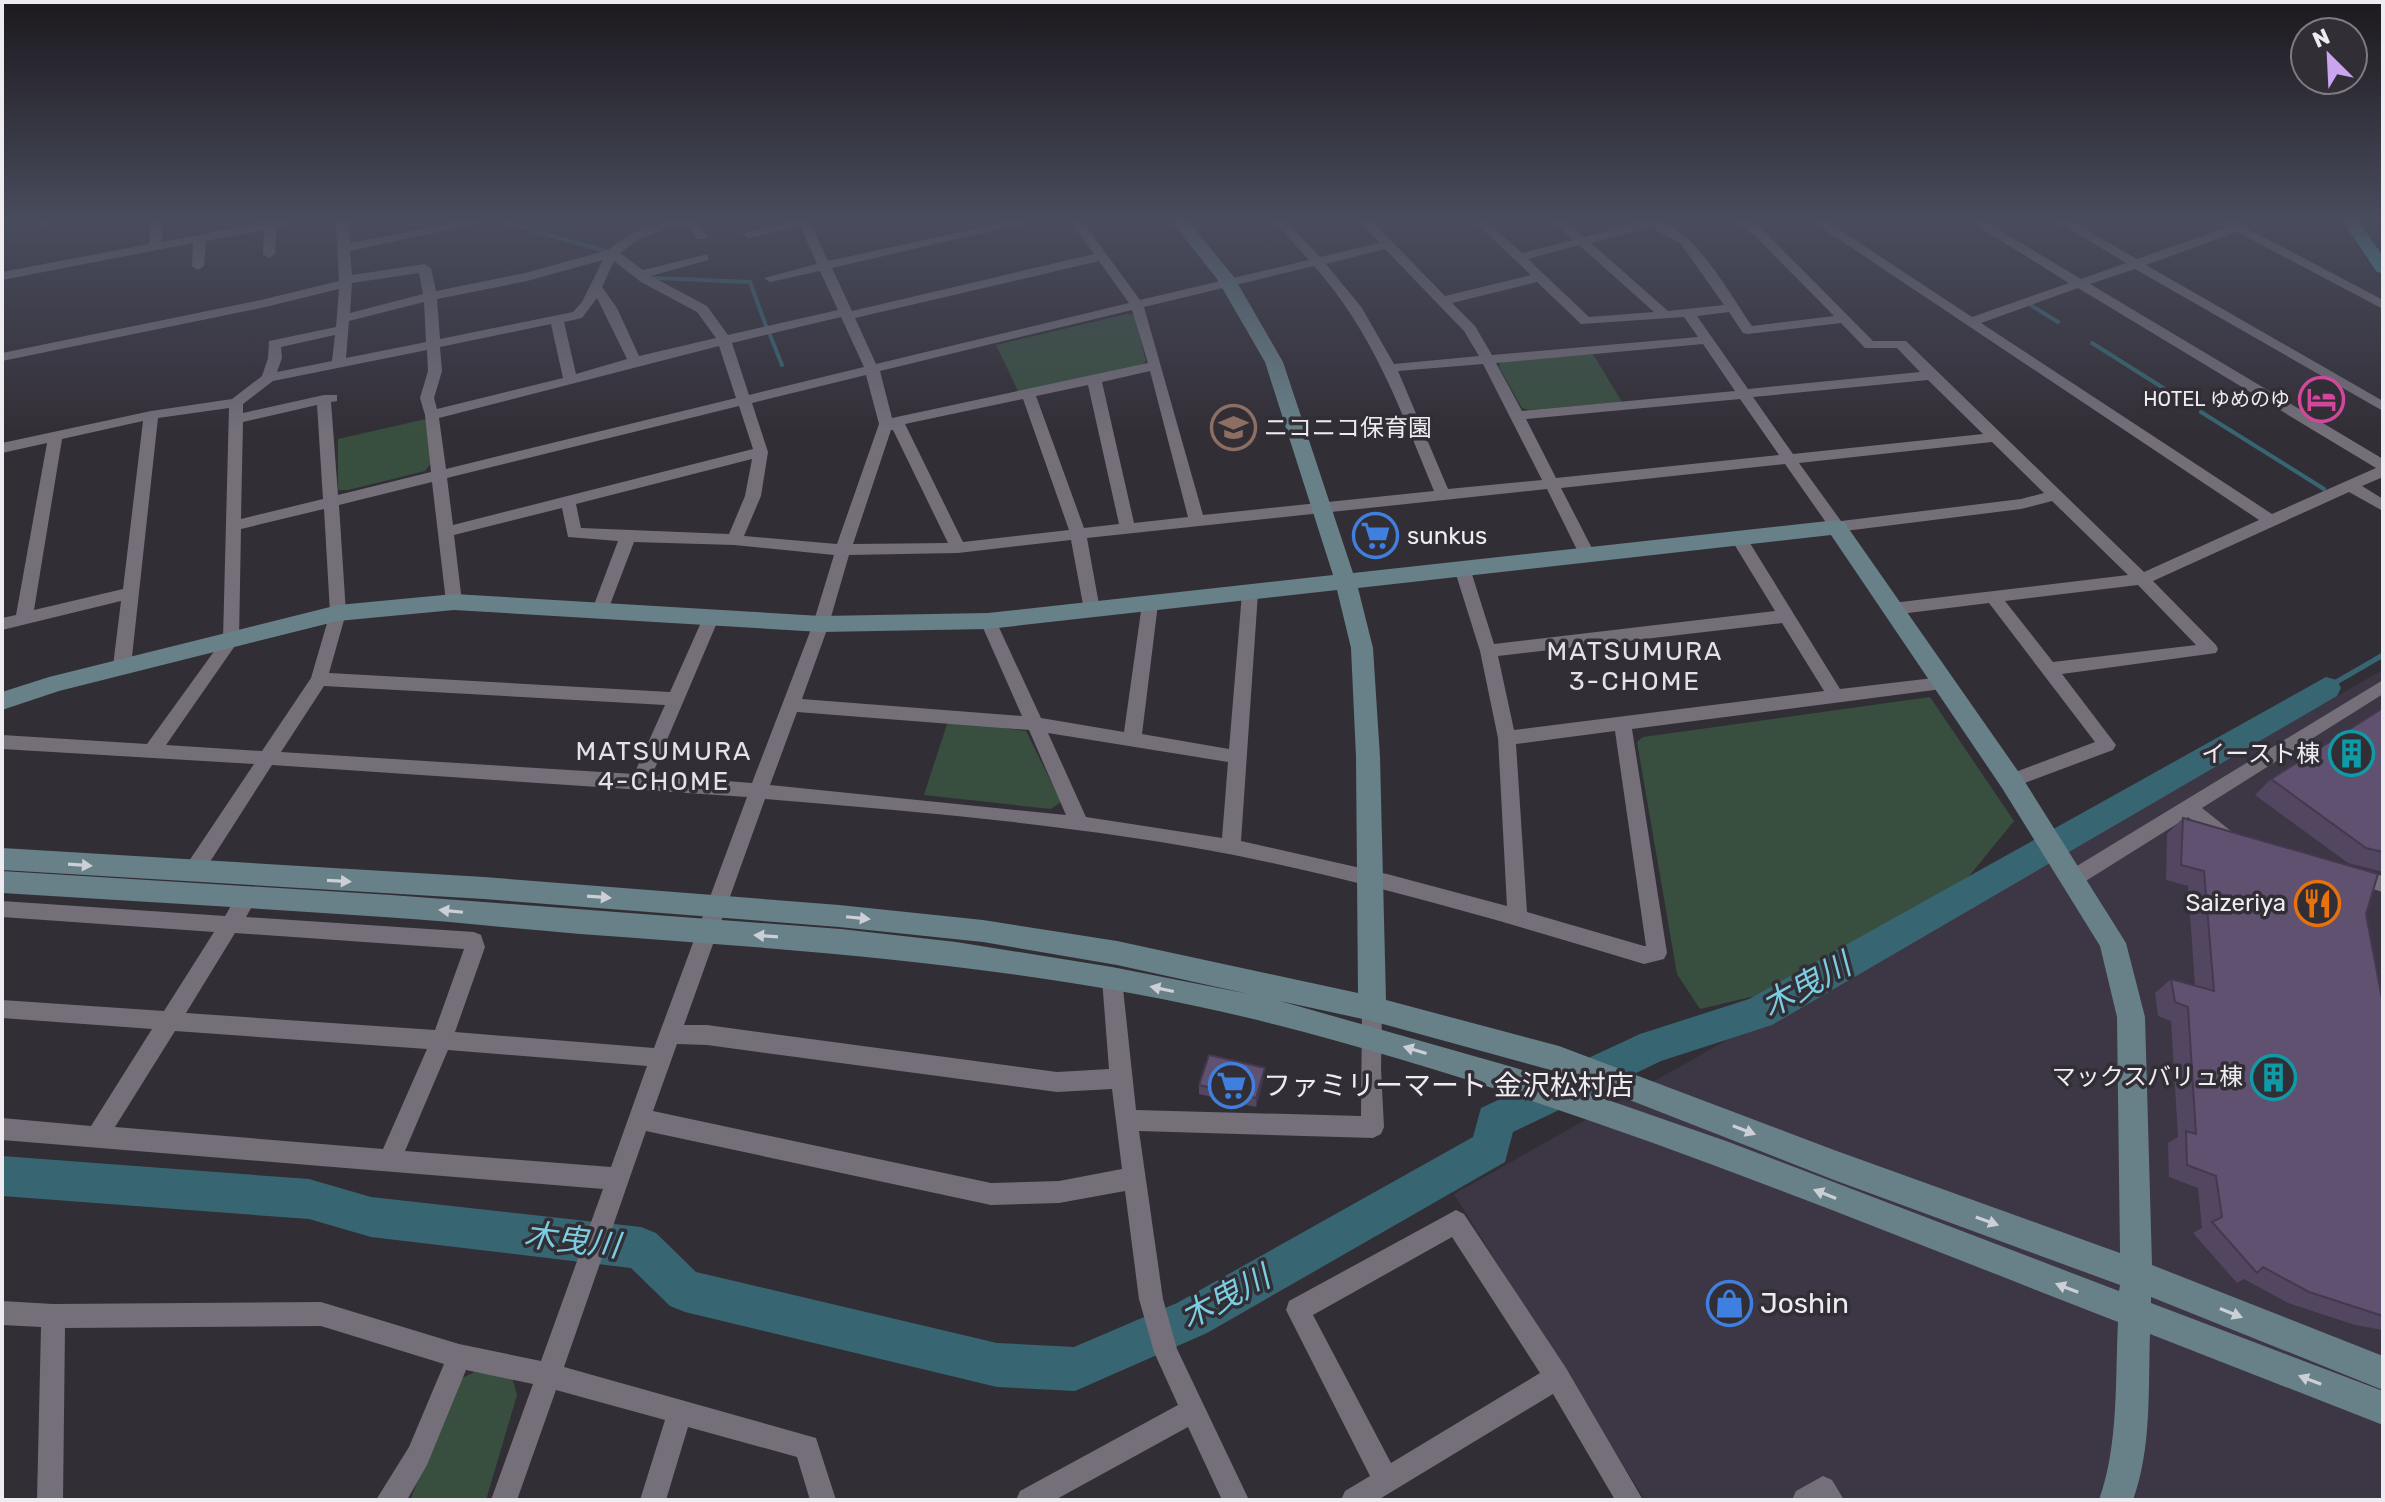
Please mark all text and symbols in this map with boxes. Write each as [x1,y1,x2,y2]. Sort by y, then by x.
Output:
north arrow [2289,16,2369,96]
text: N [2308,23,2334,54]
hotel icon: HOTEL ゆめのゆ [2297,375,2345,423]
place label: HOTEL ゆめのゆ [2143,387,2290,411]
school or university icon: ニコニコ保育園 [1209,404,1257,452]
place label: ニコニコ保育園 [1264,414,1432,442]
supermarket icon: sunkus [1352,512,1400,560]
place label: sunkus [1407,522,1487,550]
district label: MATSUMURA 3-CHOME [1547,636,1723,697]
building icon: イースト棟 [2327,730,2375,778]
district label: MATSUMURA 4-CHOME [576,736,752,797]
place label: イースト棟 [2201,740,2320,768]
one-way arrow [68,859,93,872]
one-way arrow [327,874,352,887]
restaurant icon: Saizeriya [2293,879,2341,927]
place label: Saizeriya [2186,889,2286,917]
one-way arrow [587,891,612,904]
one-way arrow [438,905,463,918]
one-way arrow [846,911,871,924]
one-way arrow [753,929,778,942]
water label: 木曳川 [1755,944,1860,1025]
one-way arrow [1149,982,1174,995]
one-way arrow [1402,1043,1426,1056]
building icon: マックスバリュ棟 [2250,1053,2298,1101]
supermarket icon: ファミリーマート 金沢松村店 [1208,1061,1256,1109]
place label: マックスバリュ棟 [2052,1063,2243,1091]
place label: ファミリーマート 金沢松村店 [1263,1069,1634,1102]
one-way arrow [1732,1124,1756,1137]
one-way arrow [1813,1187,1837,1200]
water label: 木曳川 [522,1215,625,1265]
one-way arrow [1976,1215,2000,1228]
water label: 木曳川 [1174,1256,1279,1336]
shop icon: Joshin [1705,1279,1753,1327]
one-way arrow [2055,1281,2079,1294]
place label: Joshin [1760,1287,1849,1320]
one-way arrow [2219,1307,2243,1320]
one-way arrow [2298,1373,2322,1386]

